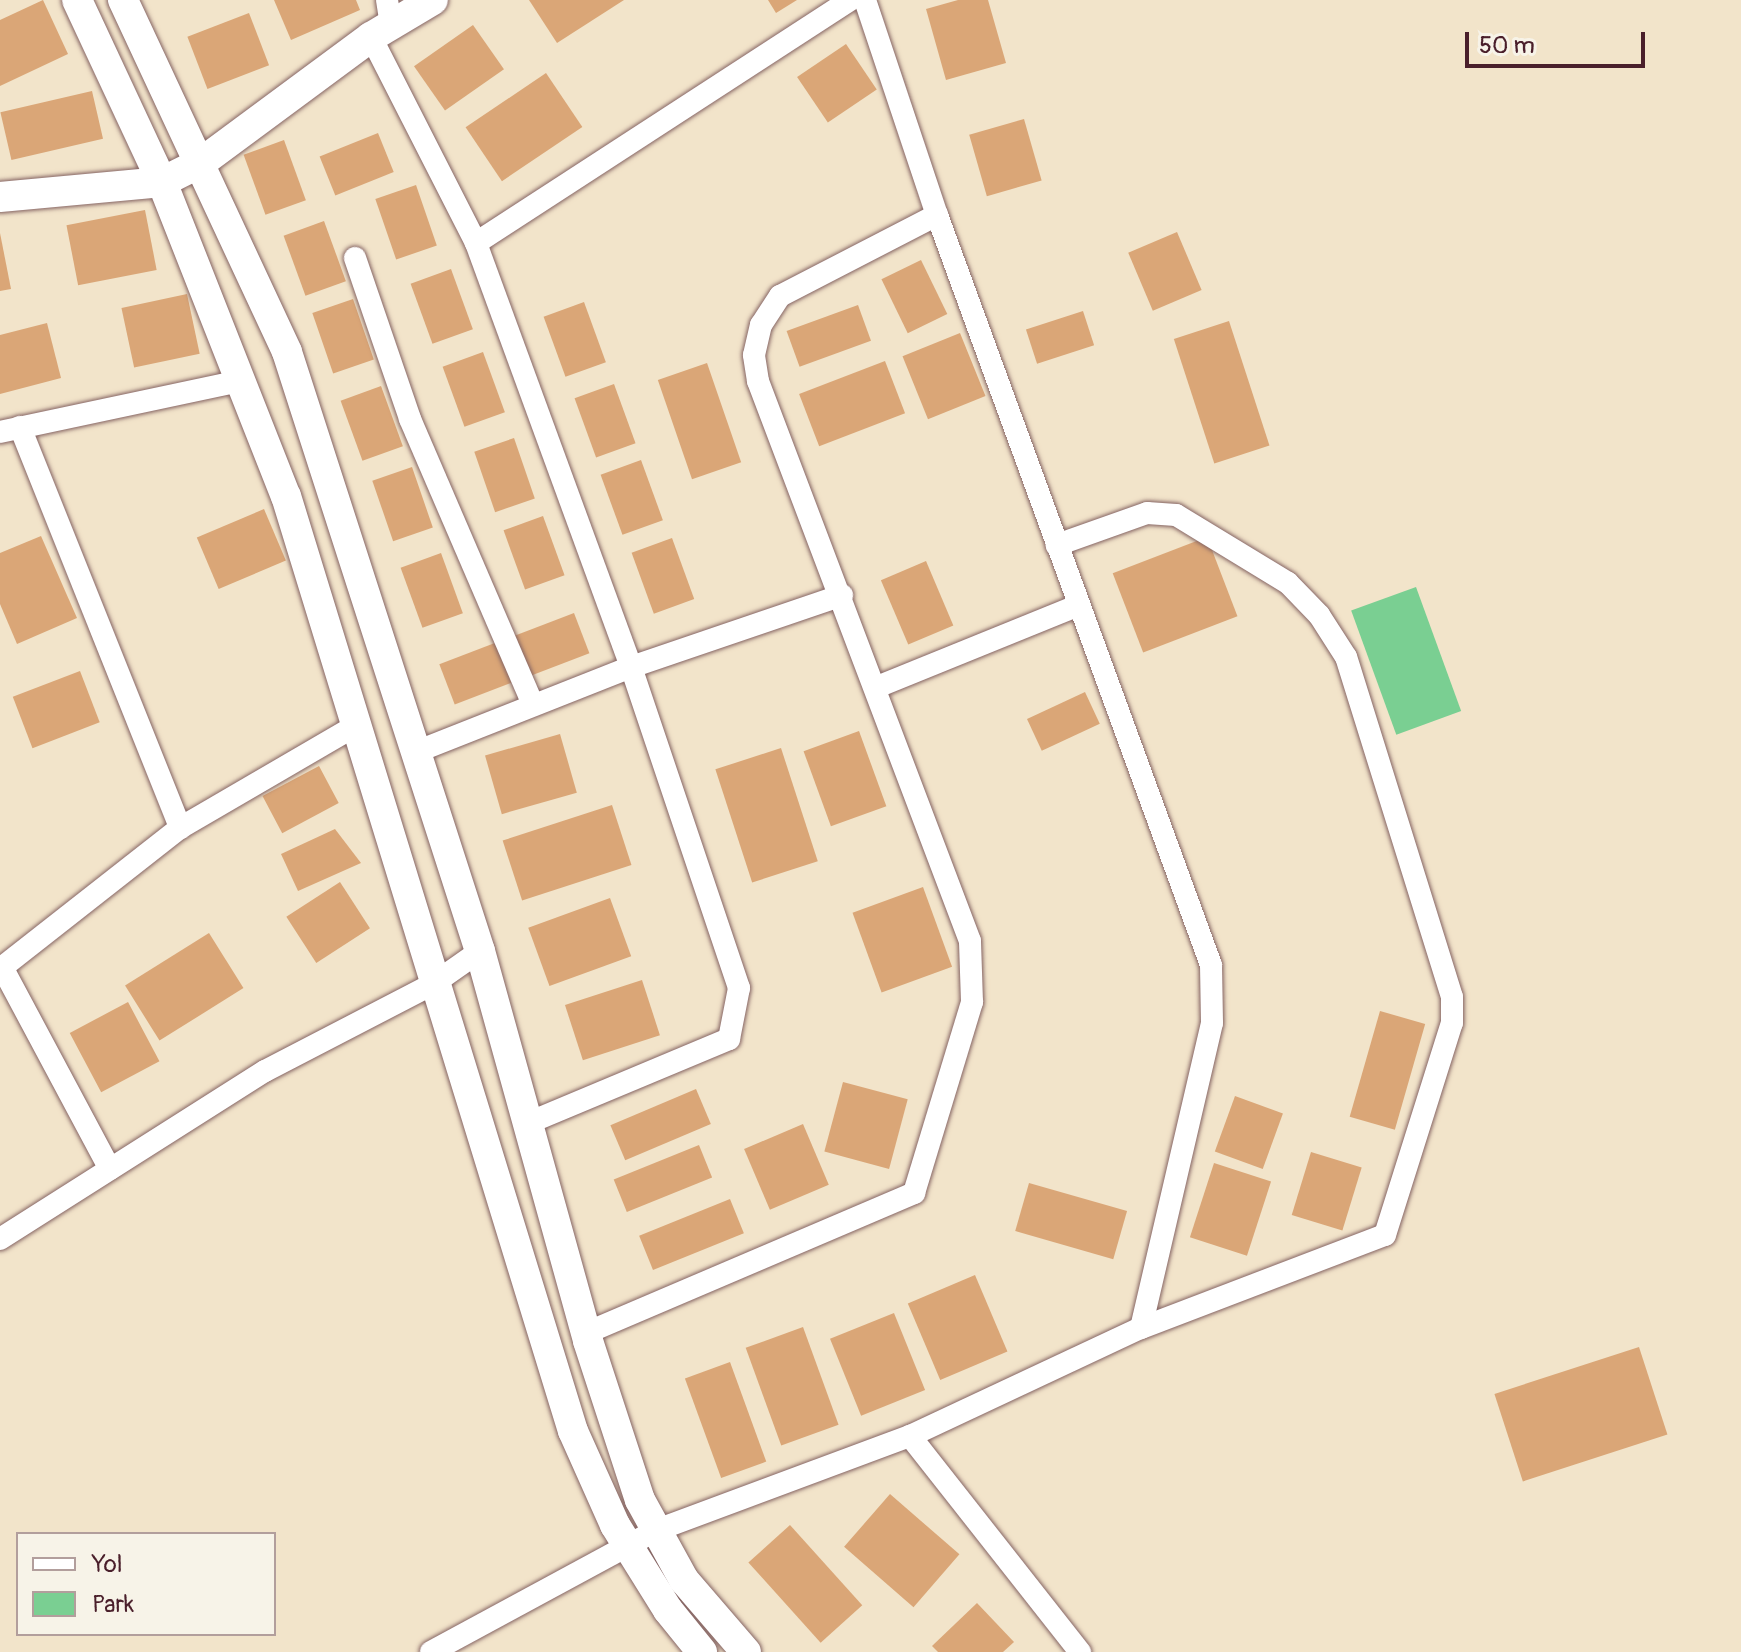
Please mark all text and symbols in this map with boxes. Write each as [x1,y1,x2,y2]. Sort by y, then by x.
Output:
scale bar [1469,16,1649,66]
text: 50 m [1479,31,1535,60]
legend [16,1532,276,1636]
text: Yol [92,1550,122,1579]
text: Park [92,1590,134,1619]

